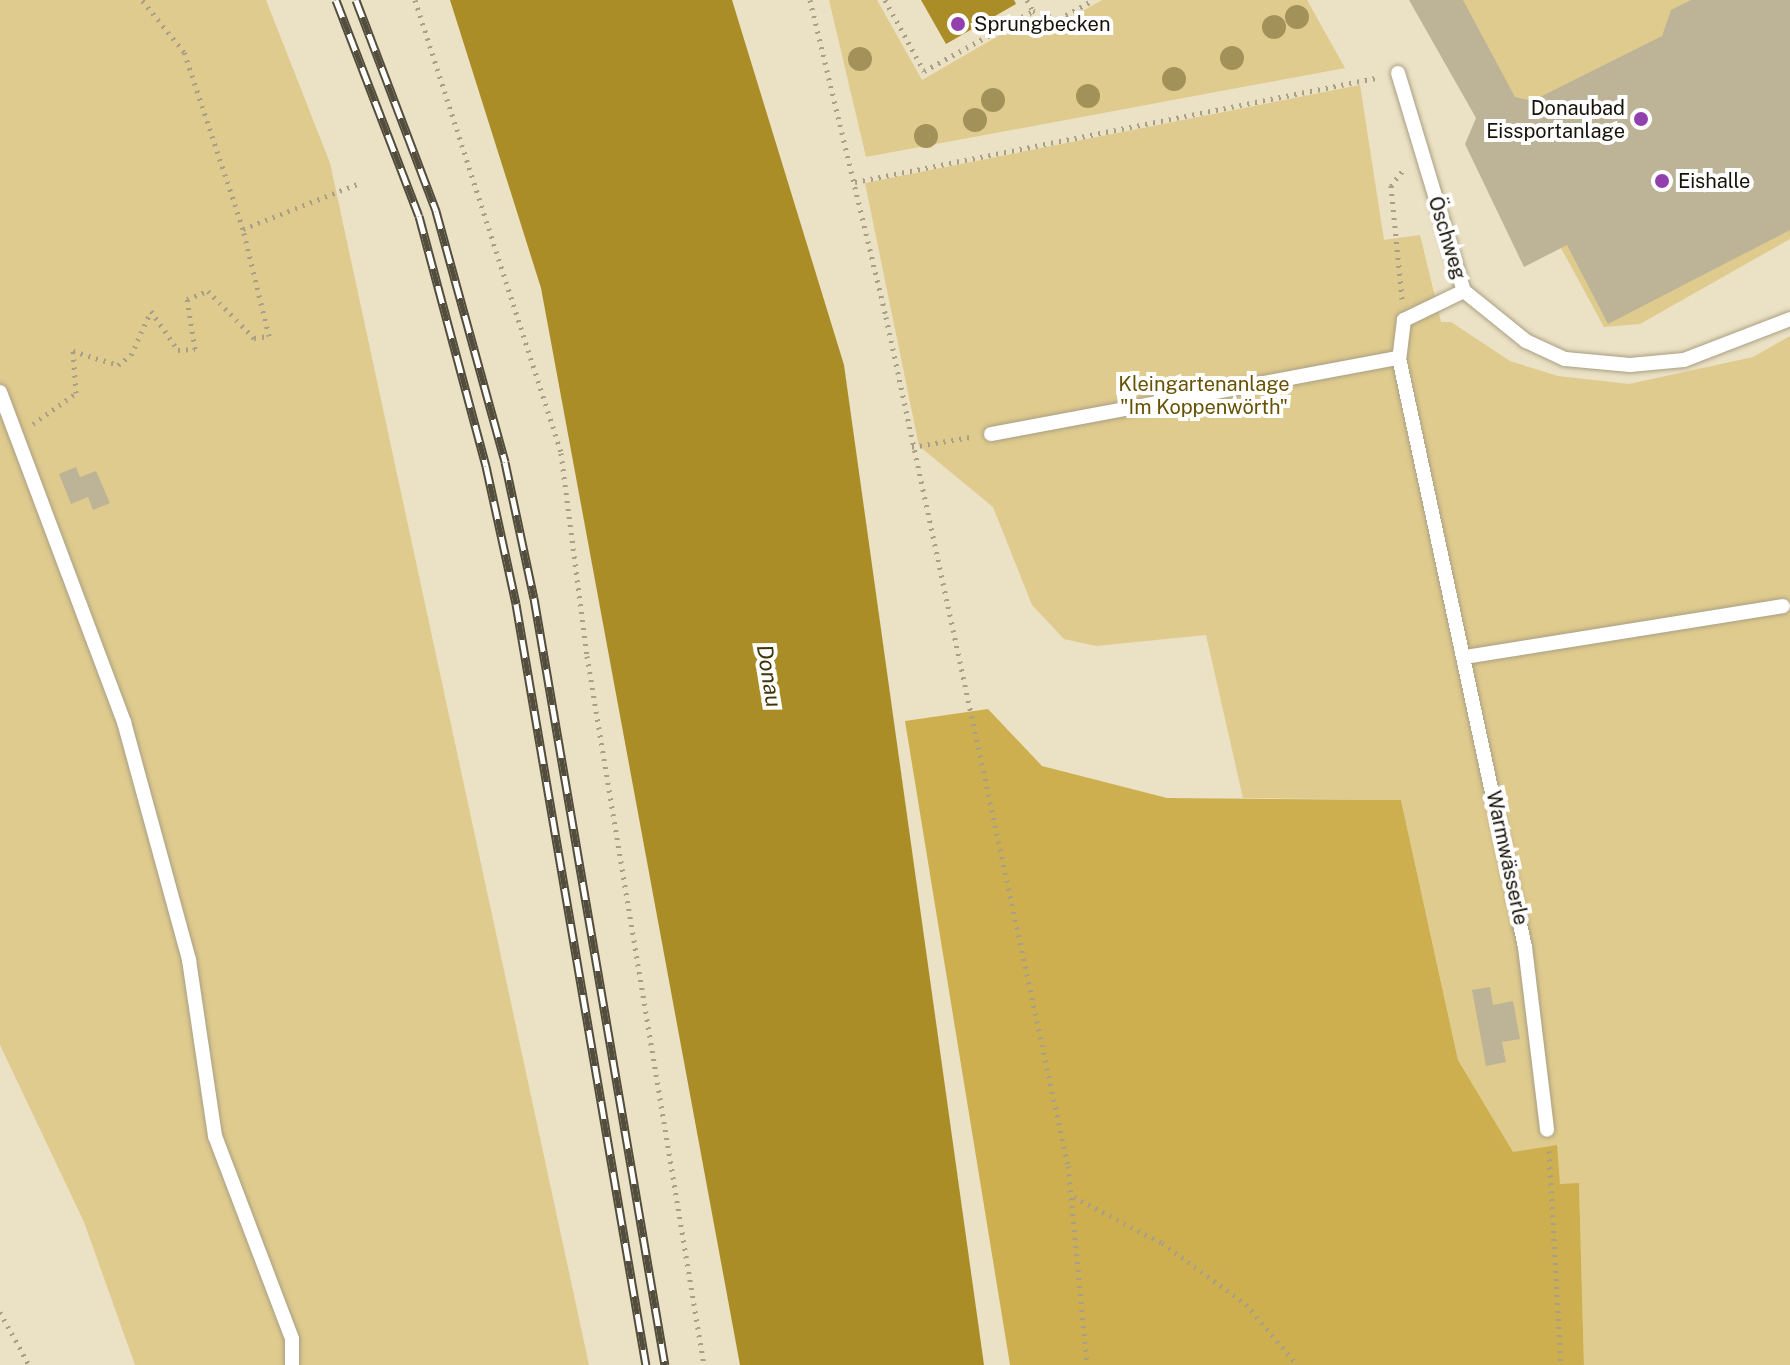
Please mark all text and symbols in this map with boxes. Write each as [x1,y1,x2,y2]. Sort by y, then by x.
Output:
place label: Sprungbecken [974,12,1110,36]
marker: Sprungbecken [949,15,967,33]
place label: Donaubad Eissportanlage [1486,96,1625,143]
marker: Donaubad Eissportanlage [1632,110,1650,128]
place label: Eishalle [1678,169,1750,193]
marker: Eishalle [1653,172,1671,190]
street label: Öschweg [1423,193,1471,283]
park label: Kleingartenanlage "Im Koppenwörth" [1118,373,1290,420]
water label: Donau [751,643,787,709]
street label: Warmwässerle [1481,789,1533,927]

